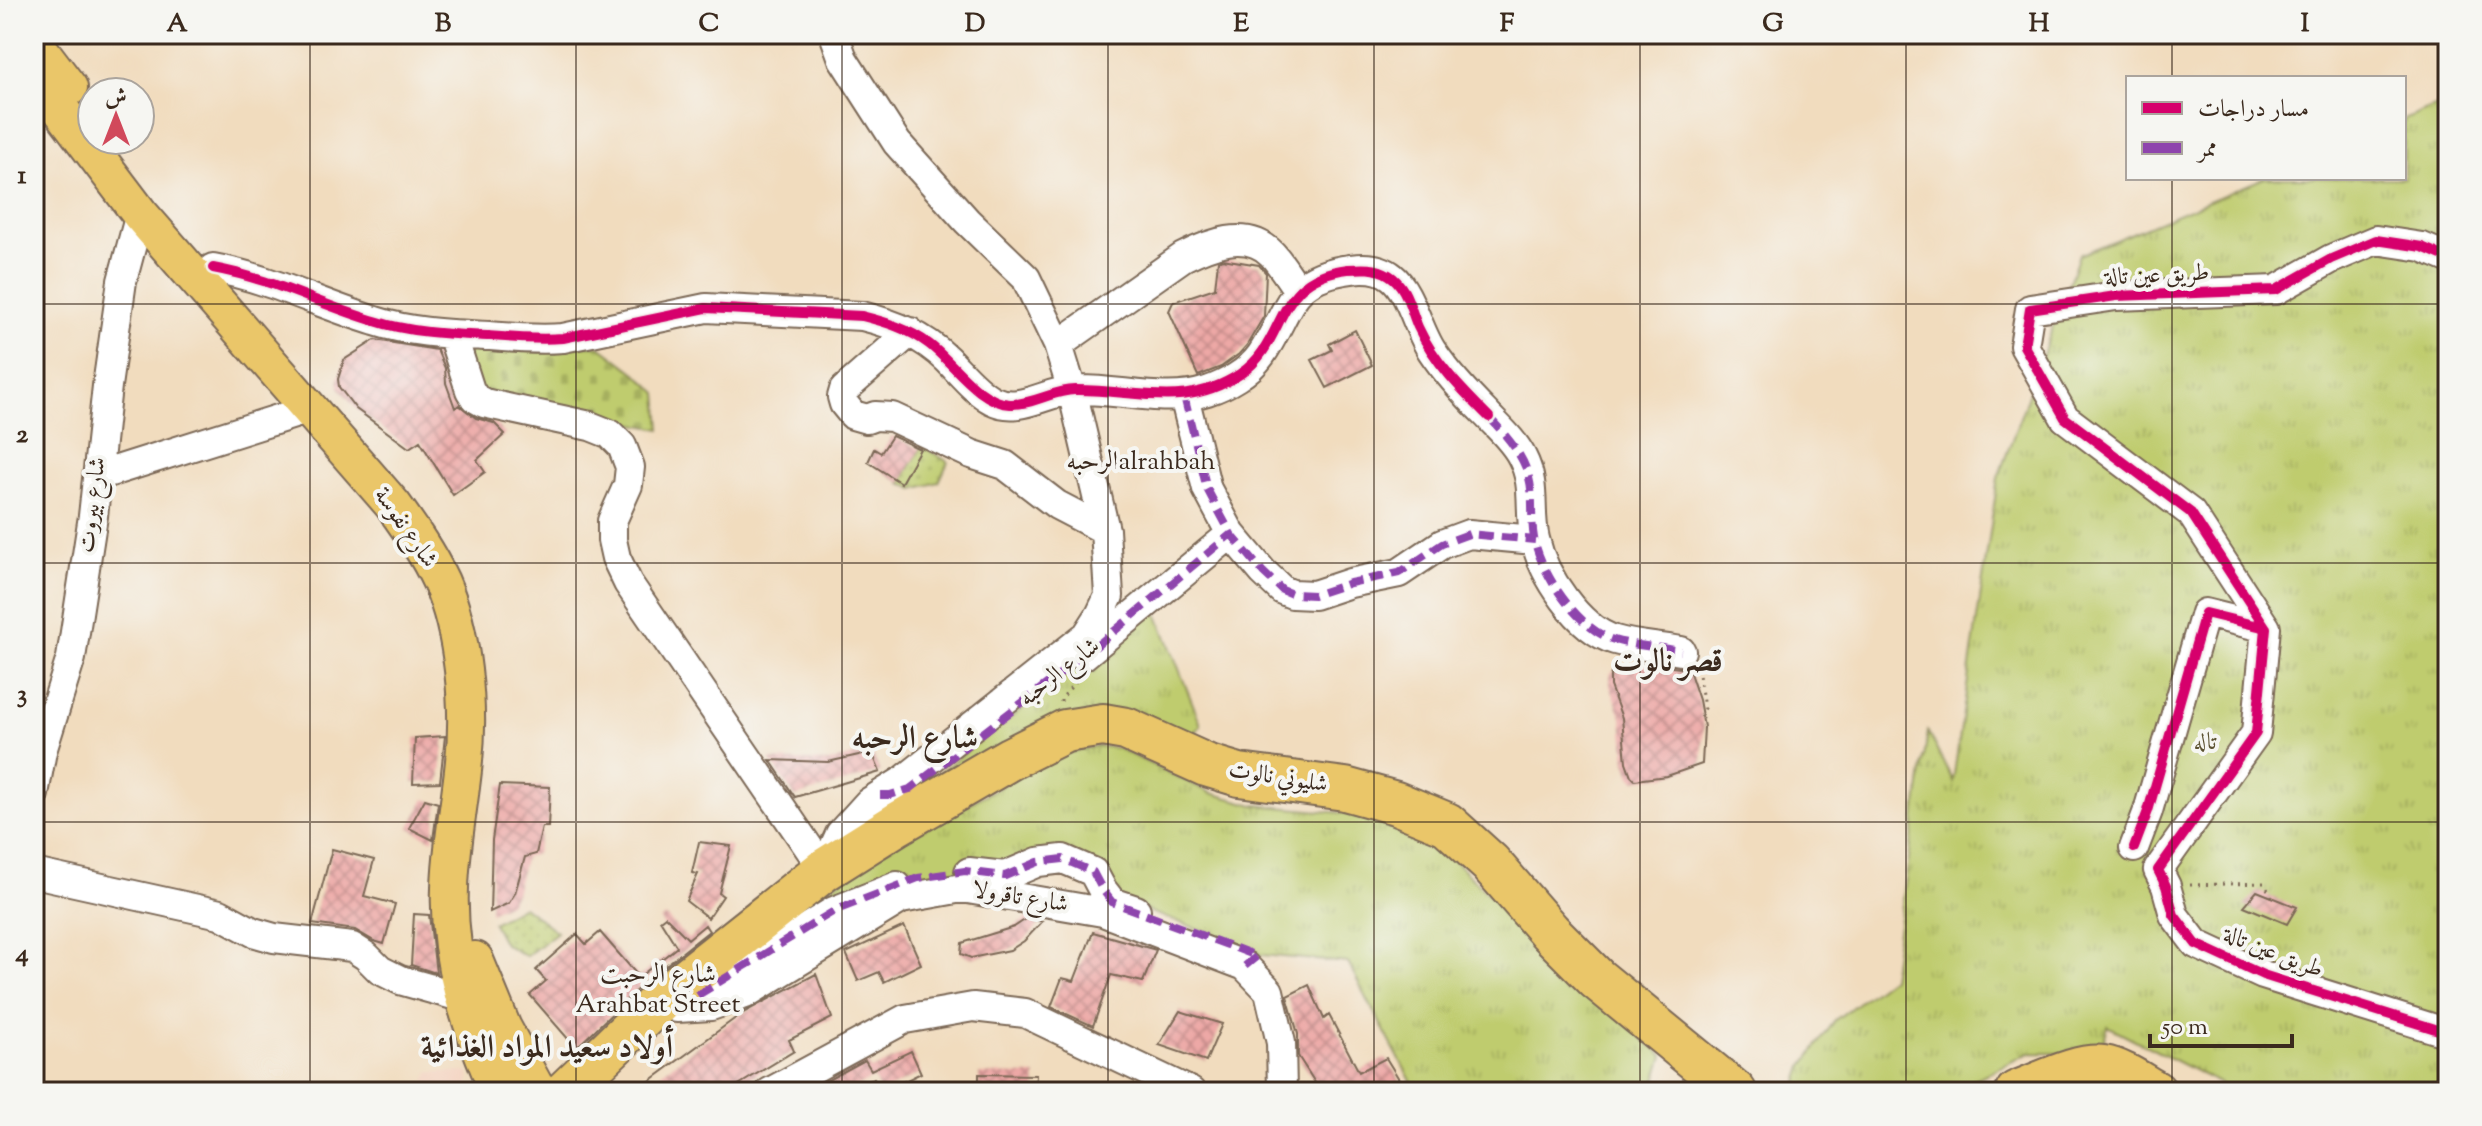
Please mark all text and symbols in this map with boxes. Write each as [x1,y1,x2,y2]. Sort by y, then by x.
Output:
text: A [166,6,188,43]
text: B [435,6,452,43]
text: C [699,6,719,43]
text: D [965,6,985,43]
text: E [1233,6,1249,43]
text: F [1500,6,1515,43]
text: G [1762,6,1784,43]
text: H [2029,6,2050,43]
text: I [2301,6,2310,43]
north arrow [76,76,156,156]
legend [2126,76,2406,180]
text: ش [105,83,127,115]
text: مسار دراجات [2198,93,2309,127]
text: ممر [2195,133,2217,167]
text: 1 [18,158,27,195]
street label: طريق عين تالة [2103,256,2210,296]
text: 2 [16,417,29,454]
district label: الرحبهalrahbah [1066,444,1216,481]
street label: شارع بيروت [70,455,117,555]
street label: شارع نفوسة [364,481,445,576]
street label: شارع الرحبه [1012,630,1108,716]
district label: قصر نالوت [1613,640,1723,686]
text: 3 [17,677,27,714]
district label: شارع الرحبه [852,717,978,763]
park label: تاله [2193,726,2217,760]
street label: شليوني نالوت [1226,753,1330,803]
street label: شارع تاقرولا [969,874,1071,923]
street label: طريق عين تالة [2217,918,2328,988]
text: 4 [14,936,29,973]
district label: شارع الرحبت Arahbat Street [576,957,741,1024]
scale bar [2150,998,2292,1048]
text: 50 m [2160,1011,2208,1045]
district label: أولاد سعيد المواد الغذائية [421,1024,674,1072]

